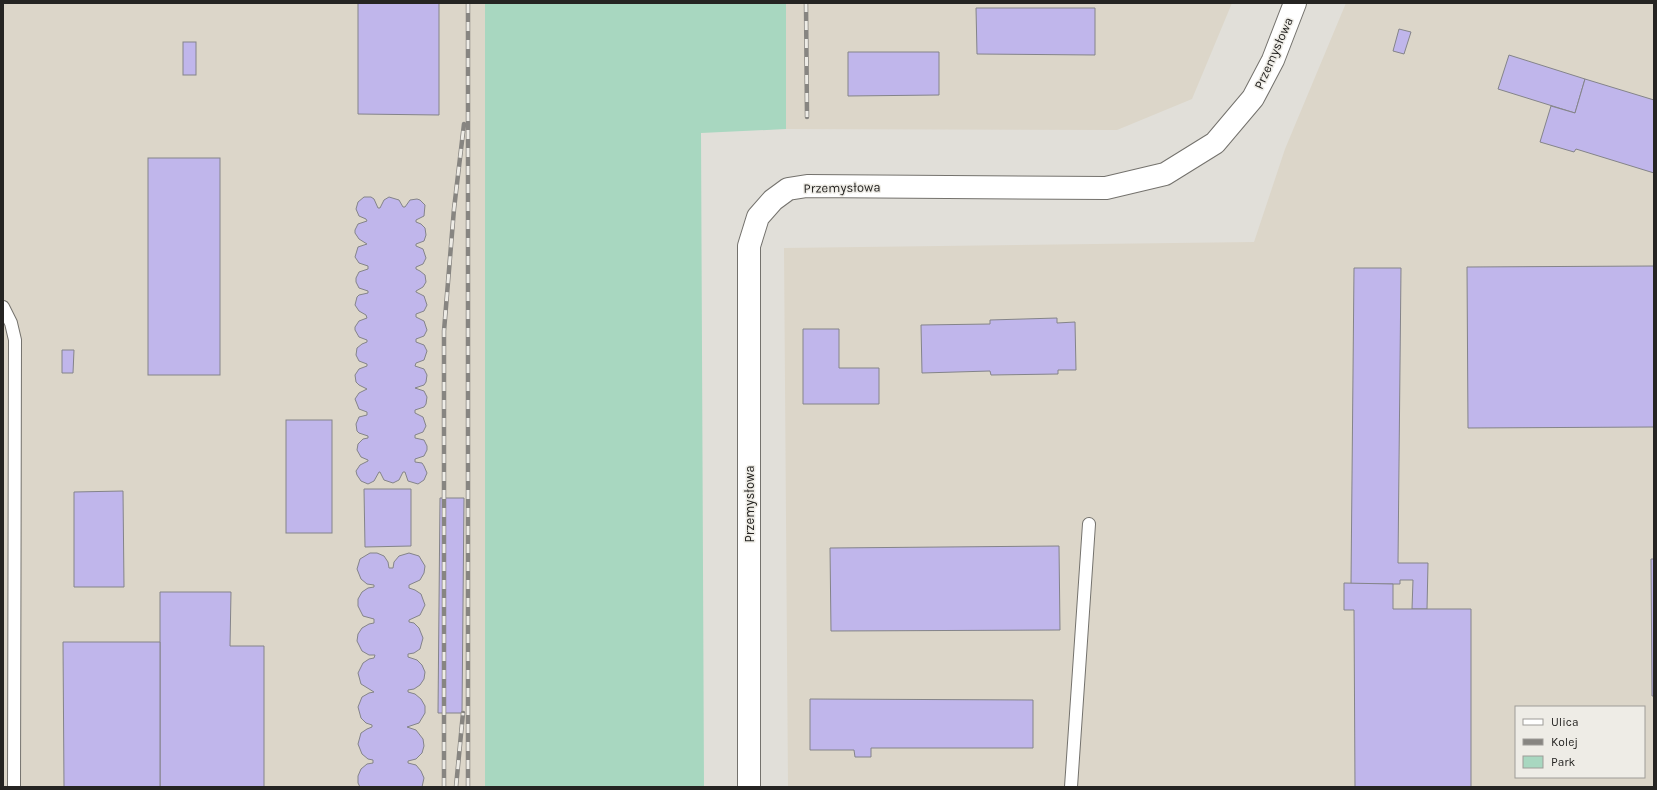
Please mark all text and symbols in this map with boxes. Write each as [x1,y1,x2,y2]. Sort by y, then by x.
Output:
street label: Przemysłowa [1251,15,1296,91]
street label: Przemysłowa [803,179,881,196]
street label: Przemysłowa [742,465,757,543]
legend [1515,706,1645,778]
text: Ulica [1551,715,1579,729]
text: Kolej [1551,735,1578,749]
text: Park [1551,755,1576,769]

